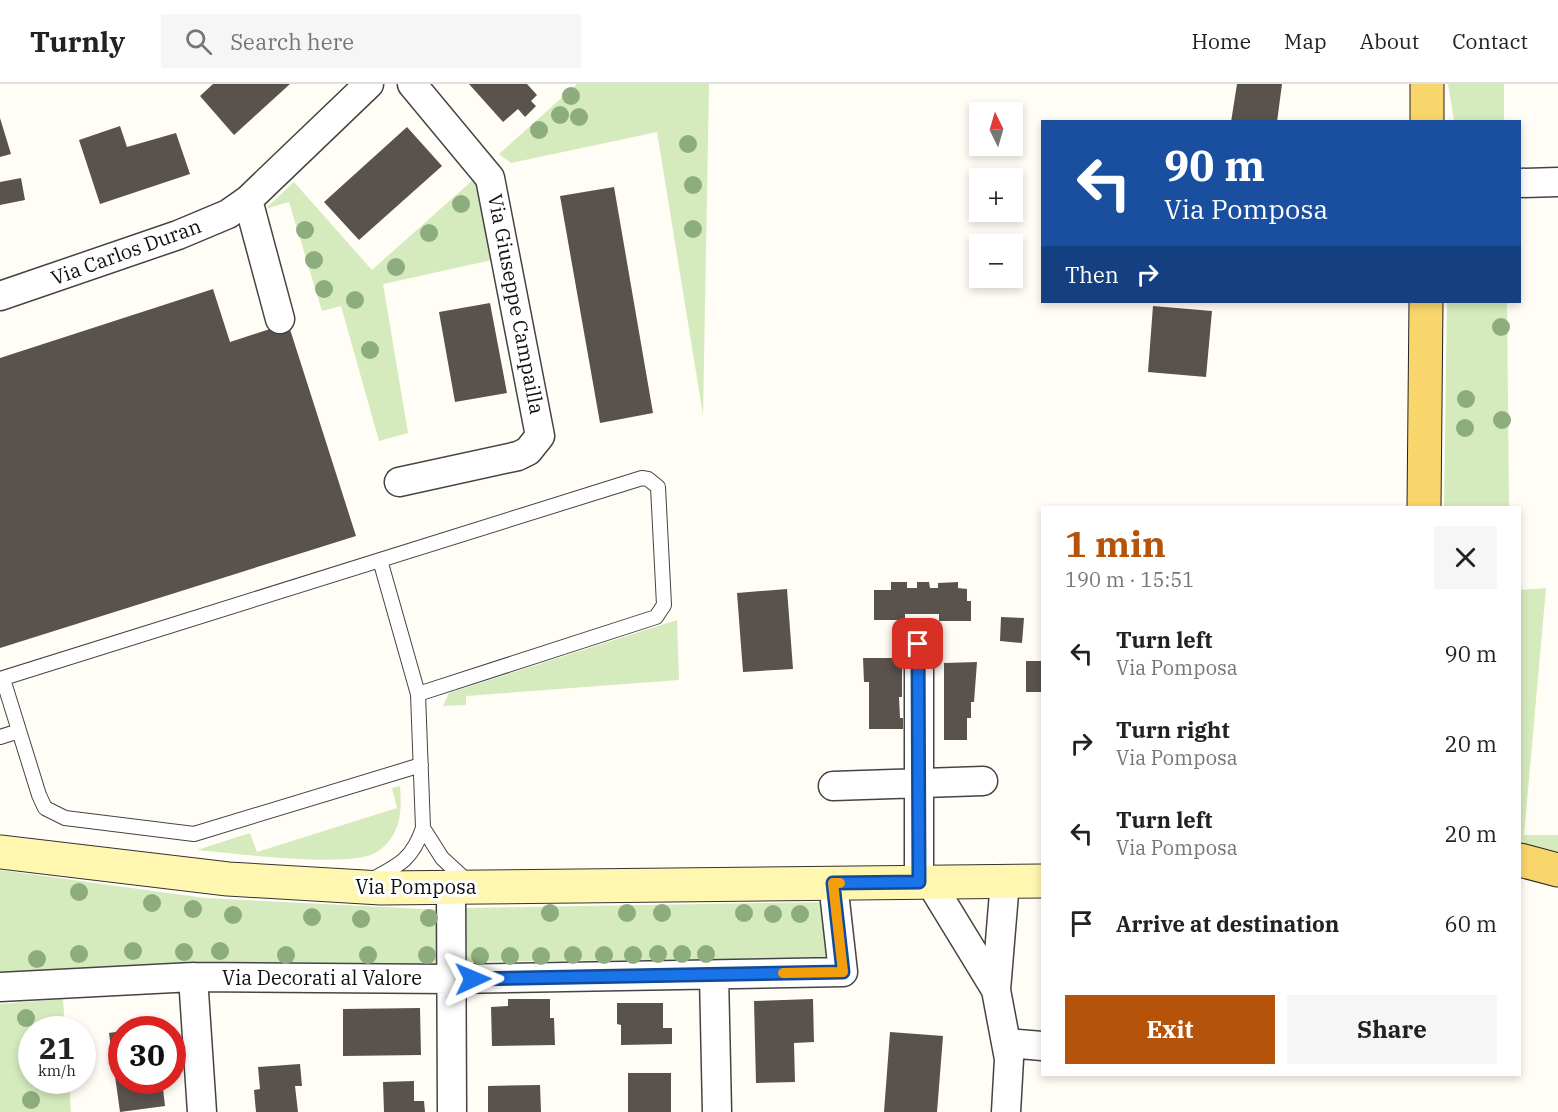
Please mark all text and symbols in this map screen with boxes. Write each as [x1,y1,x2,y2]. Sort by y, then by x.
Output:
search box [161,14,581,68]
text: Turnly [30,23,125,60]
icon: search [182,25,215,58]
text: Search here [230,27,354,56]
text: Home [1191,27,1251,55]
text: Map [1284,27,1327,55]
text: About [1360,27,1419,55]
text: Contact [1452,27,1528,55]
north arrow [969,102,1023,156]
map controls [969,102,1023,288]
text: 90 m [1164,138,1265,193]
icon: left [1065,144,1143,222]
button: + [969,168,1023,222]
text: Via Pomposa [1164,191,1328,226]
street label: Via Giuseppe Campailla [482,192,551,416]
street label: Via Carlos Duran [47,212,205,291]
button: − [969,234,1023,288]
icon: right [1131,258,1164,291]
text: Then [1065,260,1119,289]
text: 1 min [1065,520,1166,567]
button: close [1434,526,1497,589]
text: 190 m · 15:51 [1065,566,1194,593]
pin [892,618,943,669]
text: Turn left [1116,625,1212,654]
icon: arrive [901,627,934,660]
icon: left [1065,637,1098,670]
text: 90 m [1445,639,1497,668]
text: Via Pomposa [1116,654,1238,681]
text: Turn right [1116,715,1230,744]
icon: right [1065,727,1098,760]
text: 20 m [1445,729,1497,758]
text: Via Pomposa [1116,744,1238,771]
text: Turn left [1116,805,1212,834]
icon: left [1065,817,1098,850]
text: 20 m [1445,819,1497,848]
text: Via Pomposa [1116,834,1238,861]
street label: Via Pomposa [355,873,477,900]
icon: arrive [1065,907,1098,940]
text: Arrive at destination [1116,909,1339,938]
text: 60 m [1445,909,1497,938]
position arrow [441,947,505,1011]
street label: Via Decorati al Valore [222,964,422,991]
button: Exit [1065,995,1275,1064]
button: Share [1287,995,1497,1064]
speed limit sign: 30 [108,1016,186,1094]
text: 21 [39,1028,75,1067]
text: km/h [38,1061,76,1080]

